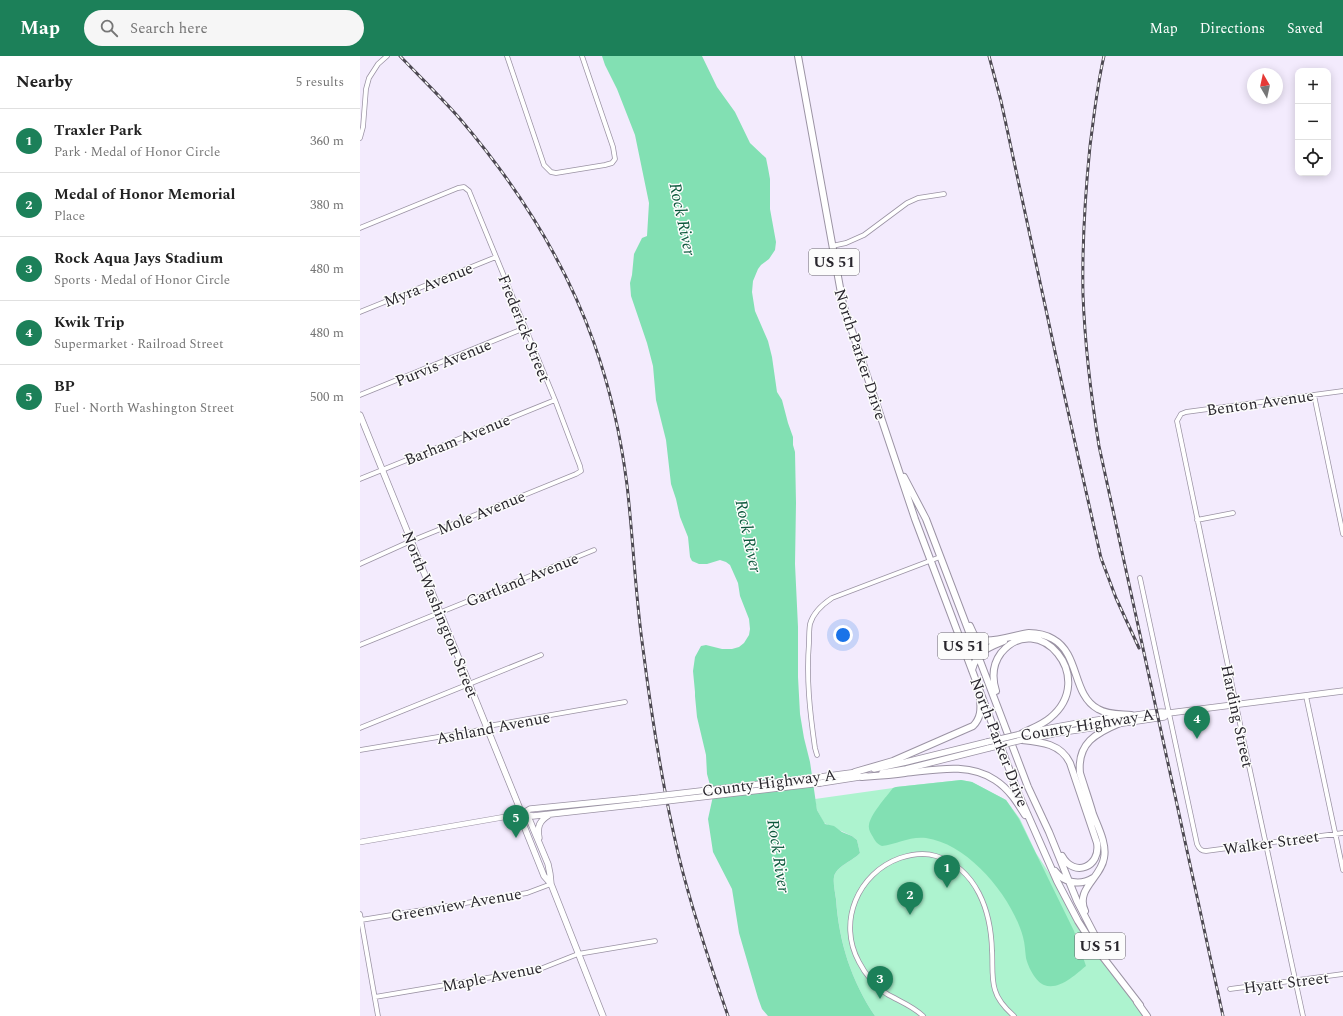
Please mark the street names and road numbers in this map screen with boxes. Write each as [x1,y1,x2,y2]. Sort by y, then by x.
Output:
road number: US 51 [809,249,859,275]
street label: Myra Avenue [380,256,477,314]
street label: Frederick Street [492,271,557,386]
street label: North Parker Drive [828,286,893,423]
street label: Purvis Avenue [392,333,495,393]
street label: Benton Avenue [1205,384,1315,422]
street label: Barham Avenue [401,408,514,472]
street label: Mole Avenue [434,484,529,542]
street label: North Washington Street [395,527,485,702]
street label: Gartland Avenue [462,546,582,613]
road number: US 51 [938,633,988,659]
street label: Harding Street [1214,662,1260,770]
street label: North Parker Drive [963,674,1035,810]
street label: County Highway A [1019,703,1156,747]
street label: Ashland Avenue [434,705,552,751]
street label: County Highway A [701,763,838,803]
street label: Walker Street [1222,824,1321,862]
street label: Greenview Avenue [389,882,524,928]
road number: US 51 [1075,933,1125,959]
street label: Maple Avenue [440,956,544,998]
street label: Hyatt Street [1242,966,1330,1000]

